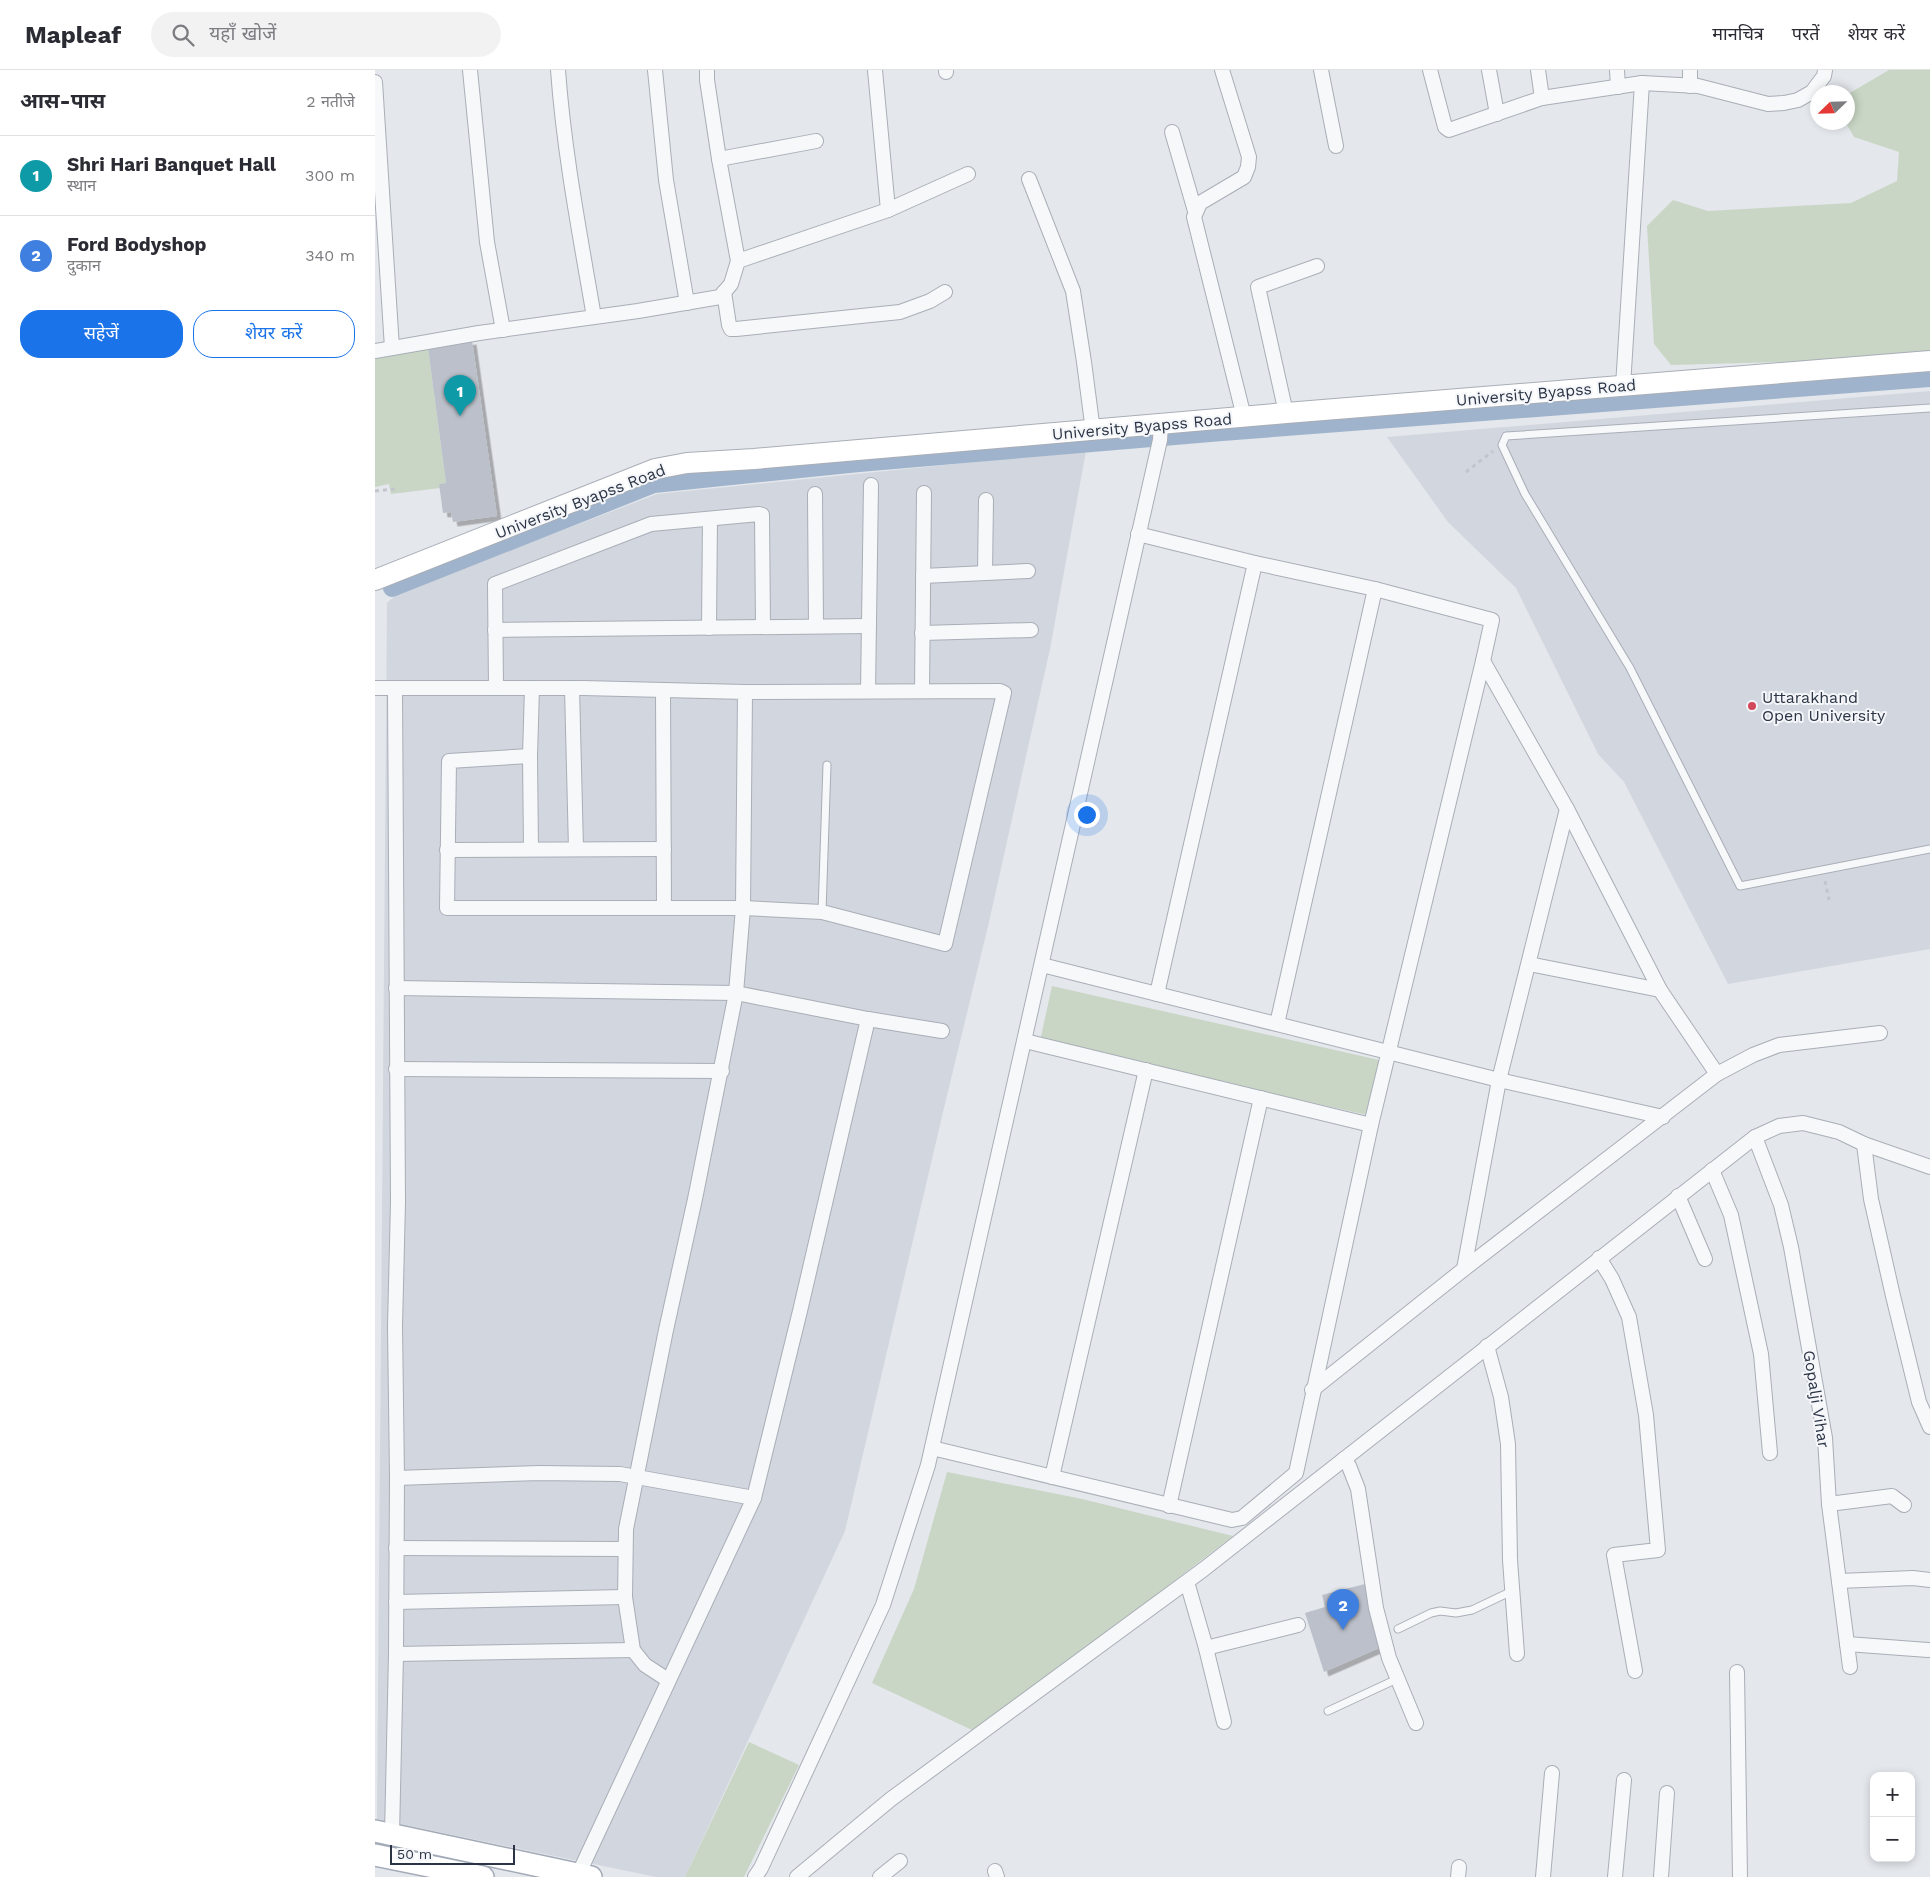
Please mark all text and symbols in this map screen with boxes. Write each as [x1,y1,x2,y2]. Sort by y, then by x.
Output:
search box [151,12,501,57]
text: Mapleaf [25,21,121,49]
icon: search [169,21,197,49]
text: यहाँ खोजें [209,22,276,45]
text: मानचित्र [1712,23,1764,44]
text: परतें [1792,23,1820,44]
text: शेयर करें [1848,23,1905,44]
north arrow [1810,85,1855,130]
text: आस-पास [20,88,105,113]
text: 2 नतीजे [306,92,355,111]
text: Shri Hari Banquet Hall [67,153,276,176]
text: 1 [33,166,39,185]
text: 300 m [305,166,355,185]
text: स्थान [67,176,96,195]
text: Ford Bodyshop [67,233,206,256]
text: 2 [31,246,41,265]
text: 340 m [305,246,355,265]
text: दुकान [67,256,101,275]
button: सहेजें [20,310,183,358]
button: शेयर करें [193,310,355,358]
pin: 1 [444,375,476,416]
street label: University Byapss Road [1455,375,1637,410]
street label: University Byapss Road [1051,409,1233,444]
street label: University Byapss Road [492,460,668,543]
place label: Uttarakhand Open University [1762,688,1886,725]
marker: Uttarakhand Open University [1746,700,1758,712]
your location [1074,802,1100,828]
street label: Gopalji Vihar [1799,1349,1834,1450]
pin: 2 [1327,1589,1359,1630]
map controls [1870,1772,1915,1862]
button: + [1870,1772,1915,1817]
button: − [1870,1817,1915,1862]
scale bar [390,1842,515,1865]
text: 50 m [397,1846,432,1862]

